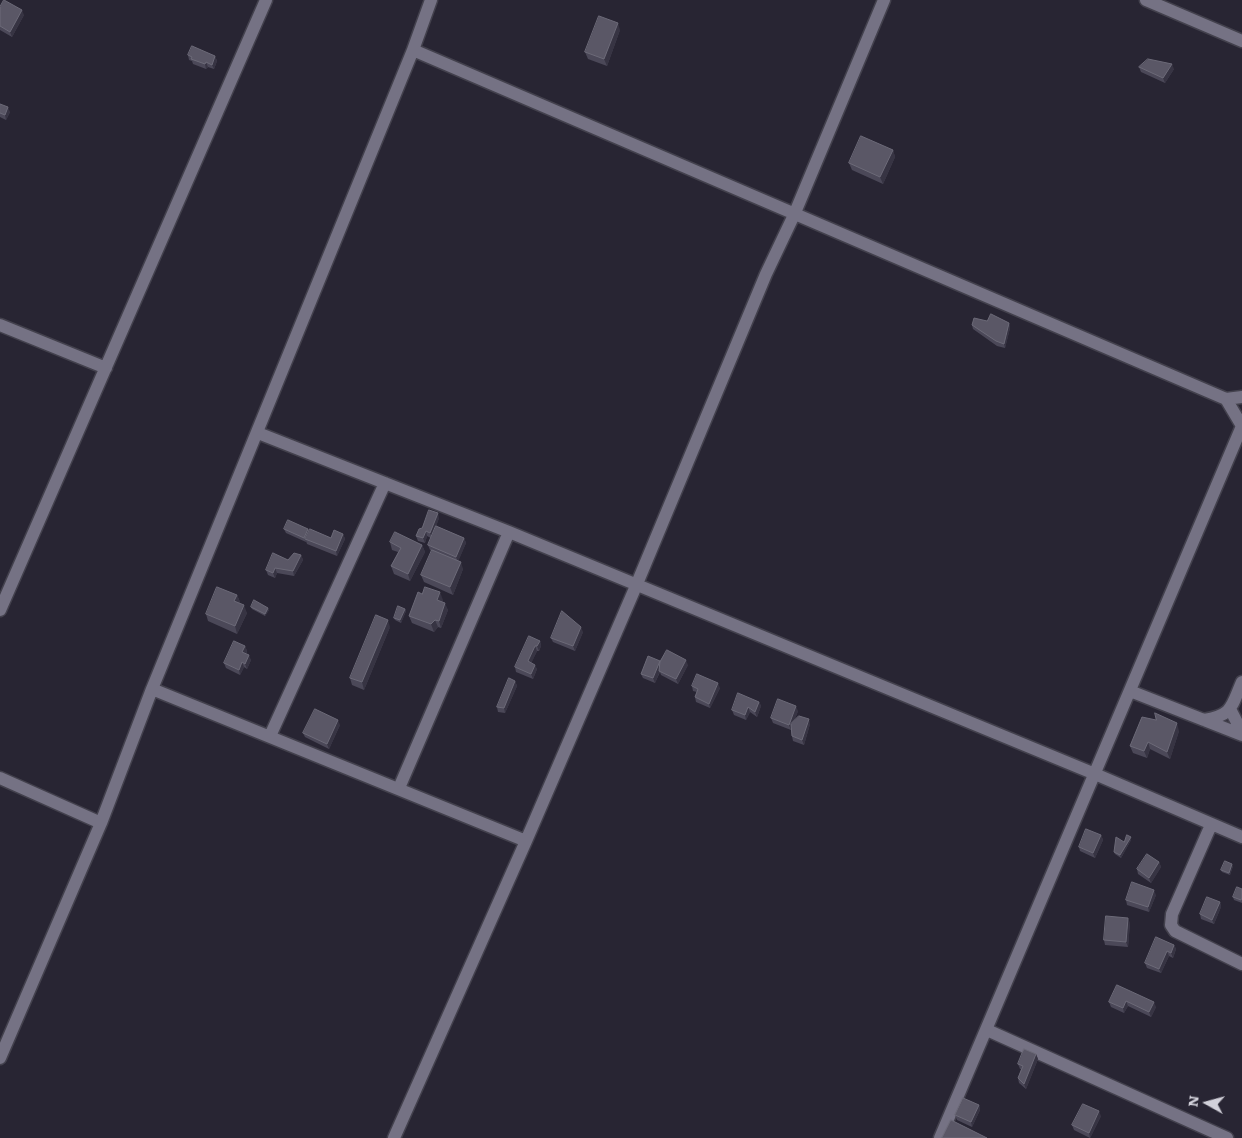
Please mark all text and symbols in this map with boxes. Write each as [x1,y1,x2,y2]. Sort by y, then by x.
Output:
north arrow [1182,1078,1232,1128]
text: N [1181,1094,1203,1108]

